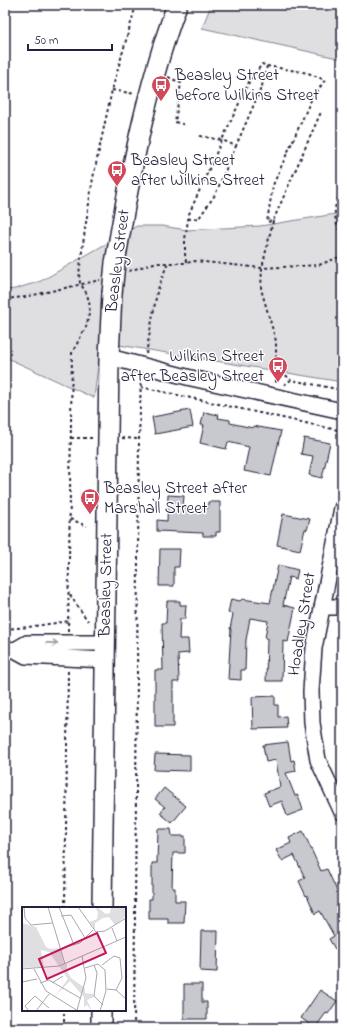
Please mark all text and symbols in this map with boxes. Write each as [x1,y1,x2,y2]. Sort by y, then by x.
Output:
scale bar [28,26,112,52]
text: 50 m [34,32,58,50]
place label: Beasley Street before Wilkins Street [174,63,319,108]
bus stop icon: Beasley Street before Wilkins Street [150,74,172,102]
place label: Beasley Street after Wilkins Street [130,148,265,193]
bus stop icon: Beasley Street after Wilkins Street [106,159,128,187]
street label: Beasley Street [99,208,138,315]
place label: Wilkins Street after Beasley Street [121,344,264,390]
bus stop icon: Wilkins Street after Beasley Street [267,355,289,383]
place label: Beasley Street after Marshall Street [103,476,248,521]
bus stop icon: Beasley Street after Marshall Street [79,487,101,515]
street label: Beasley Street [93,533,120,638]
street label: Hoadley Street [281,570,324,678]
one-way arrow [45,640,58,647]
inset map [22,907,126,1011]

